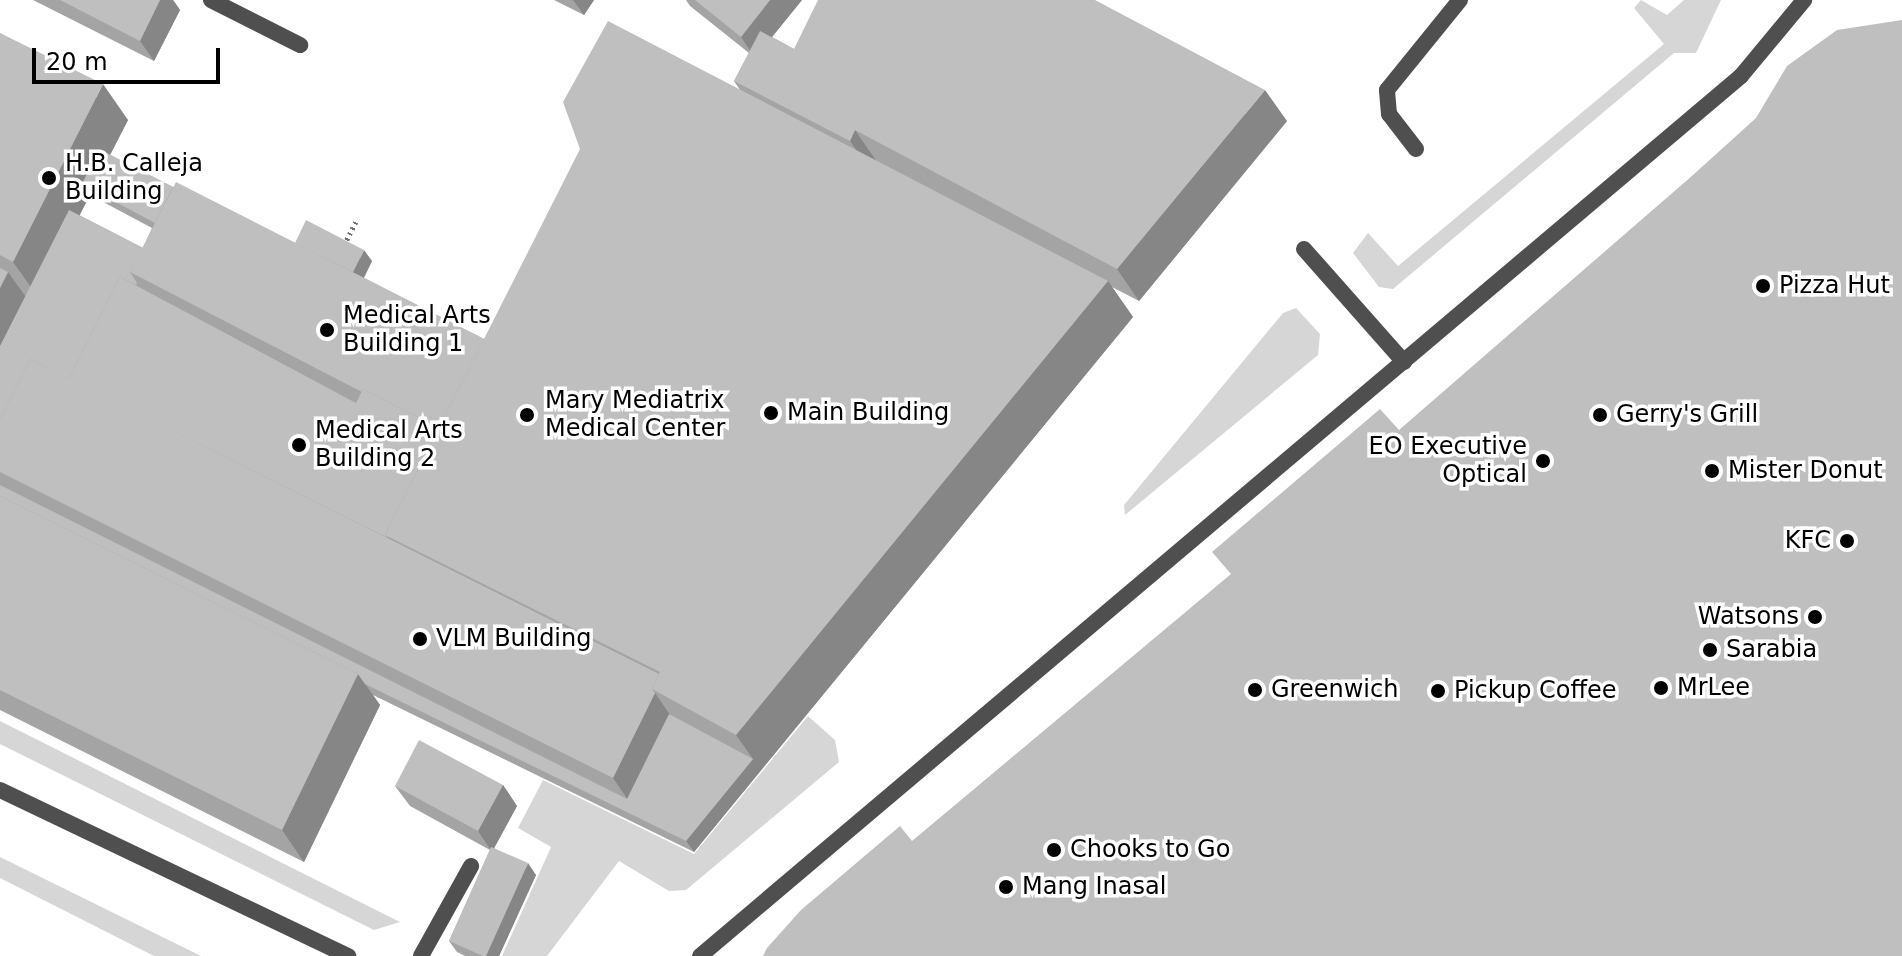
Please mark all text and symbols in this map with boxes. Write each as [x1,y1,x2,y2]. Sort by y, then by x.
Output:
scale bar [36,32,224,82]
text: 20 m [46,48,108,76]
place label: H.B. Calleja Building [65,150,203,206]
marker: H.B. Calleja Building [40,169,58,187]
place label: Pizza Hut [1779,272,1890,300]
marker: Pizza Hut [1754,277,1772,295]
place label: Medical Arts Building 1 [343,302,491,358]
marker: Medical Arts Building 1 [318,321,336,339]
place label: Mary Mediatrix Medical Center [545,387,725,443]
place label: Main Building [787,399,949,427]
place label: Gerry's Grill [1616,401,1758,429]
marker: Mary Mediatrix Medical Center [516,404,538,426]
marker: Main Building [762,404,780,422]
marker: Gerry's Grill [1591,406,1609,424]
place label: Medical Arts Building 2 [315,417,463,473]
place label: EO Executive Optical [1368,433,1527,489]
marker: Medical Arts Building 2 [290,436,308,454]
marker: EO Executive Optical [1534,452,1552,470]
place label: Mister Donut [1728,457,1883,485]
marker: Mister Donut [1703,462,1721,480]
place label: KFC [1785,527,1831,555]
marker: KFC [1838,532,1856,550]
place label: Watsons [1698,603,1799,631]
marker: Watsons [1806,608,1824,626]
place label: VLM Building [436,625,591,653]
marker: VLM Building [411,630,429,648]
place label: Sarabia [1726,636,1817,664]
marker: Sarabia [1701,641,1719,659]
place label: MrLee [1677,674,1750,702]
place label: Greenwich [1271,676,1398,704]
place label: Pickup Coffee [1454,677,1617,705]
marker: MrLee [1652,679,1670,697]
marker: Greenwich [1246,681,1264,699]
marker: Pickup Coffee [1429,682,1447,700]
place label: Chooks to Go [1070,836,1230,864]
marker: Chooks to Go [1045,841,1063,859]
place label: Mang Inasal [1022,873,1166,901]
marker: Mang Inasal [997,878,1015,896]

